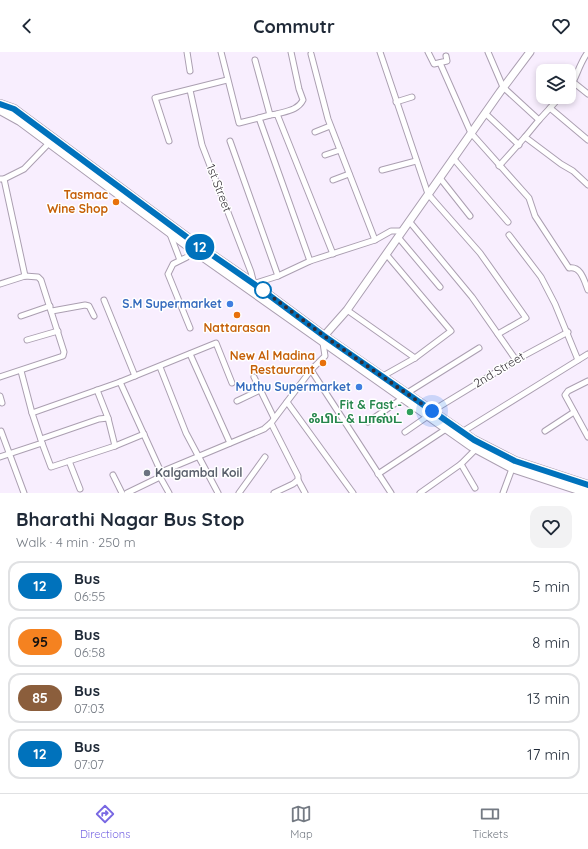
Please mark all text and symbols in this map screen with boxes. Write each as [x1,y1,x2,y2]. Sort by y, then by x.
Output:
icon: back [16,15,38,37]
text: Commutr [253,15,335,38]
icon: heart [550,15,572,37]
map controls [536,64,576,104]
button: layers [536,64,576,104]
street label: 1st Street [203,162,235,214]
place label: Tasmac Wine Shop [47,187,108,216]
marker: Tasmac Wine Shop [111,197,121,207]
line badge: 12 [182,234,218,260]
text: 12 [193,238,207,256]
unlabelled marker [254,281,272,299]
place label: S.M Supermarket [122,296,222,311]
marker: S.M Supermarket [225,299,235,309]
marker: Nattarasan [232,310,242,320]
place label: Nattarasan [204,320,270,335]
place label: New Al Madina Restaurant [230,348,315,377]
street label: 2nd Street [470,348,527,391]
marker: New Al Madina Restaurant [318,358,328,368]
place label: Muthu Supermarket [235,379,351,394]
marker: Muthu Supermarket [354,382,364,392]
place label: Fit & Fast - ஃபிட் & பாஸ்ட் [308,397,402,426]
your location [422,401,442,421]
marker: Fit & Fast - ஃபிட் & பாஸ்ட் [405,407,415,417]
place label: Kalgambal Koil [155,465,243,480]
marker: Kalgambal Koil [142,468,152,478]
button: heart [530,506,572,548]
text: Bharathi Nagar Bus Stop [16,507,244,531]
text: Walk · 4 min · 250 m [16,534,136,550]
text: Bus [74,569,100,588]
text: 12 [33,577,47,595]
text: 5 min [532,577,570,596]
text: 06:55 [74,588,105,604]
text: Bus [74,625,100,644]
text: 95 [32,633,48,651]
text: 8 min [532,633,570,652]
text: 06:58 [74,644,105,660]
text: Bus [74,681,100,700]
text: 85 [32,689,48,707]
text: 13 min [527,689,570,708]
text: 07:03 [74,700,105,716]
text: Bus [74,737,100,756]
text: 12 [33,745,47,763]
text: 17 min [527,745,570,764]
text: 07:07 [74,756,104,772]
tab: Directions [80,803,130,841]
tab: Map [290,803,313,841]
tab: Tickets [472,803,508,841]

